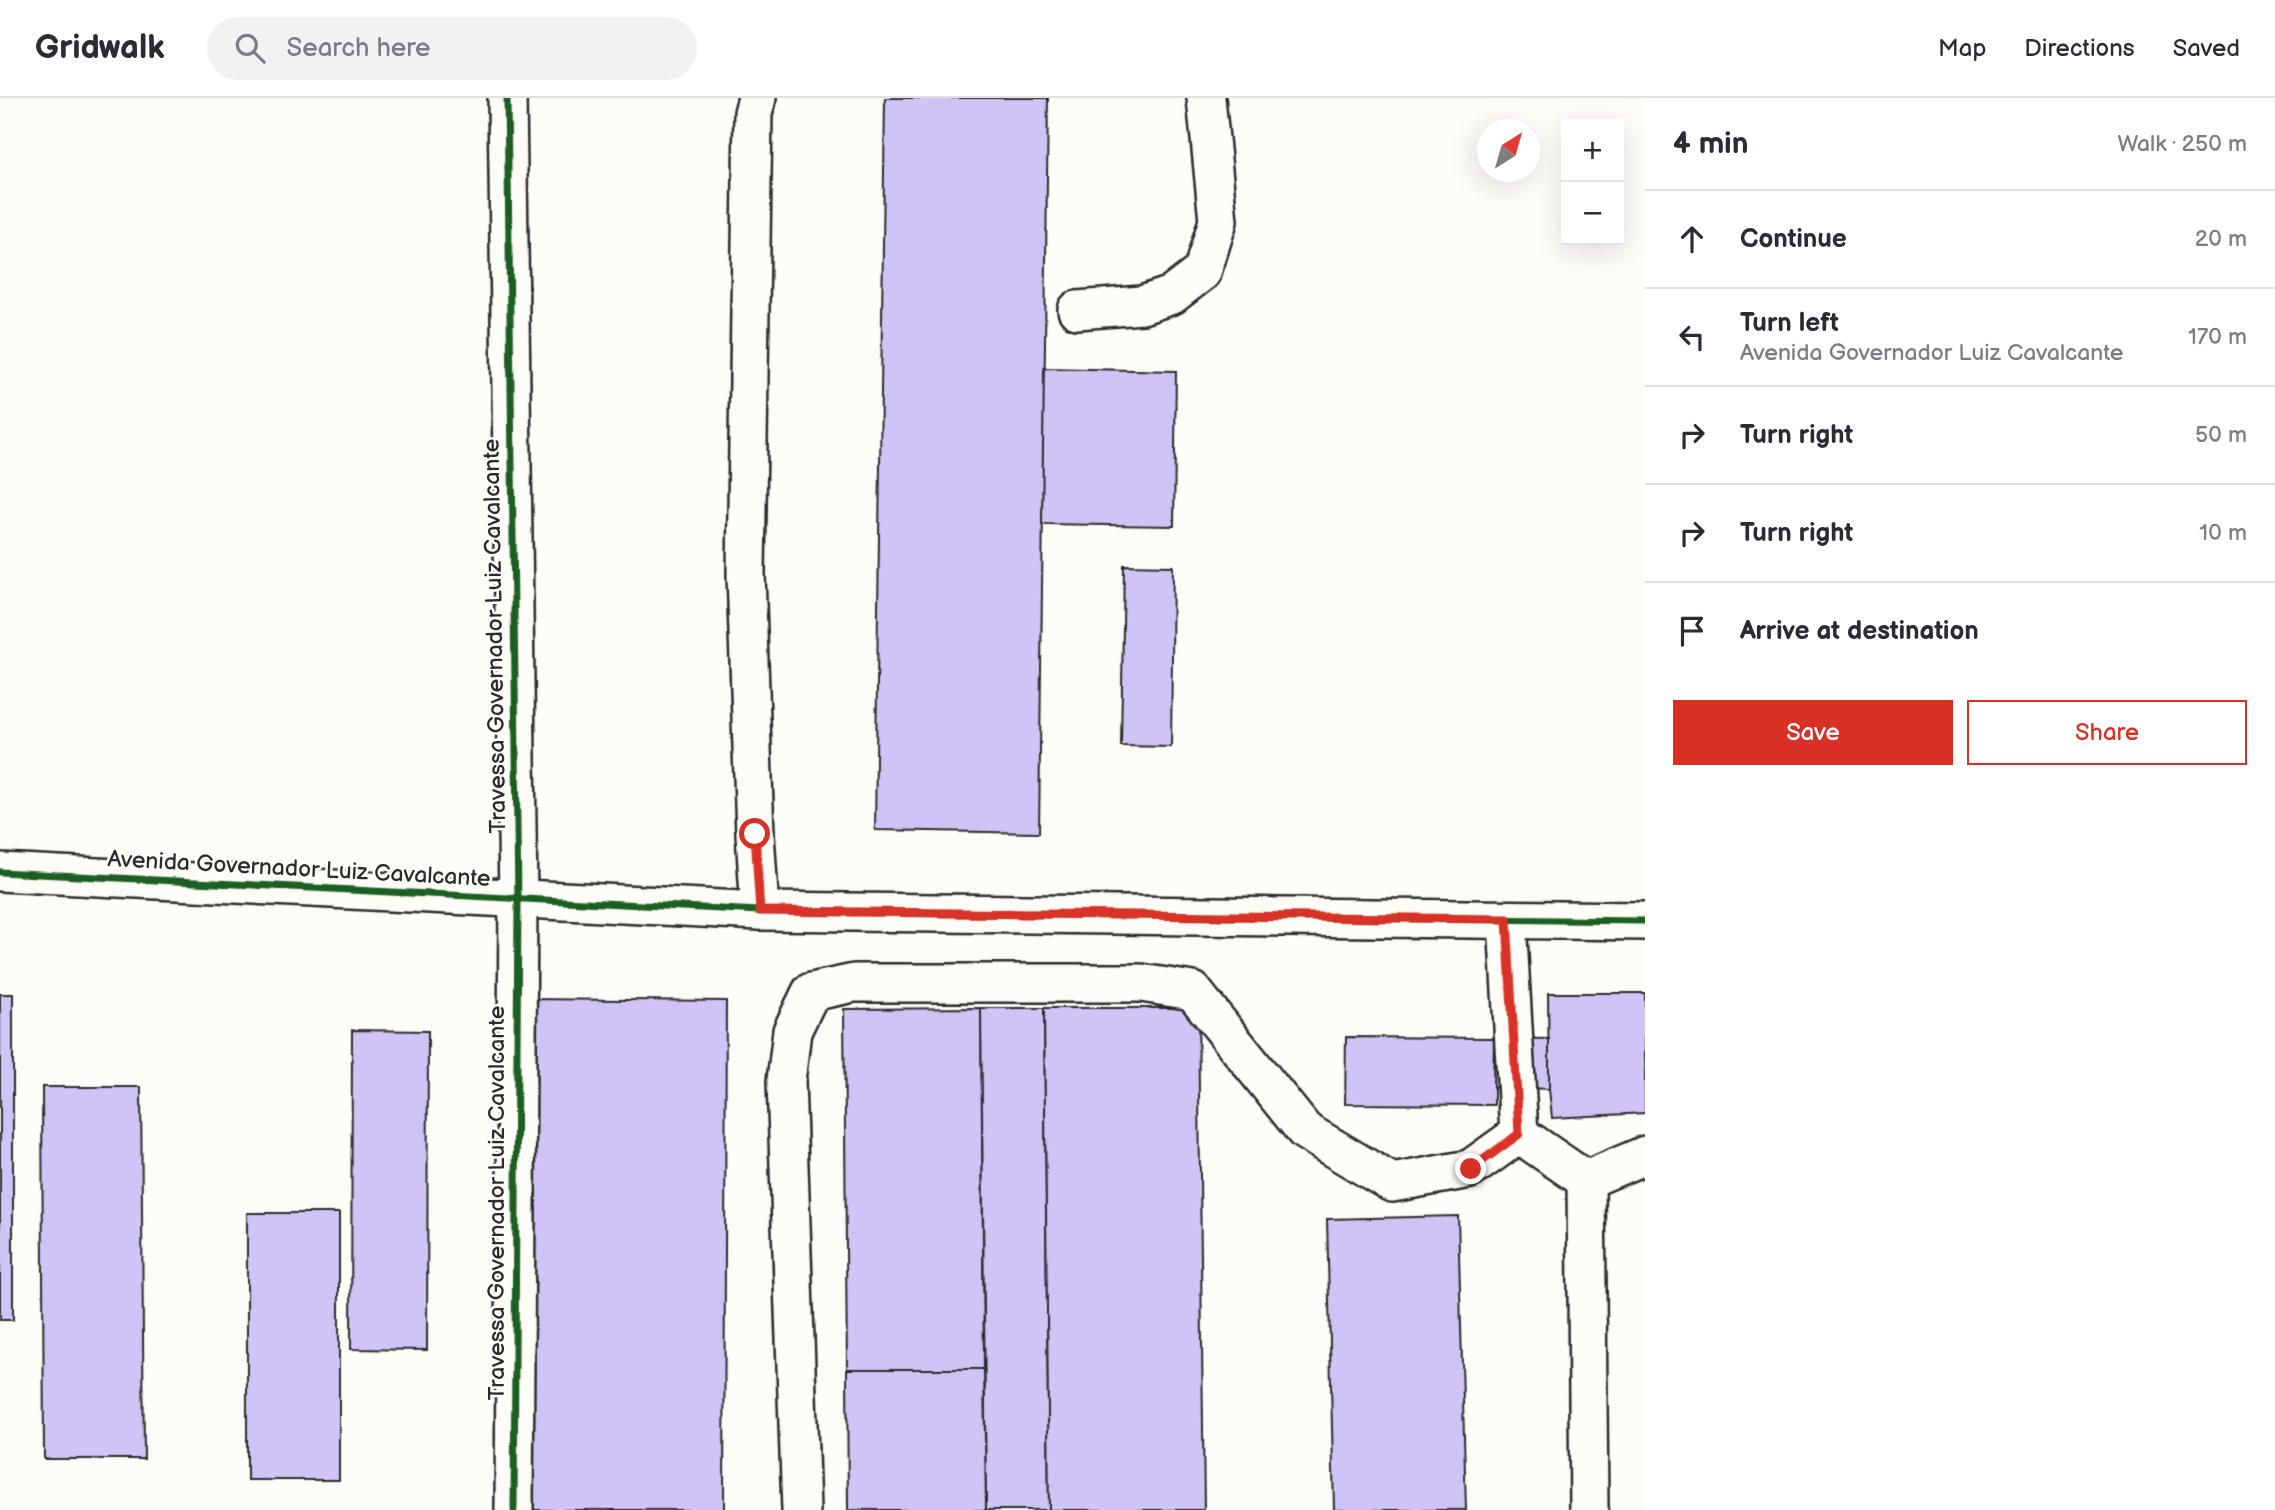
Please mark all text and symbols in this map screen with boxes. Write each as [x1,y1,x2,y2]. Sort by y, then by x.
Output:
search box [207,17,697,80]
text: Gridwalk [35,28,165,68]
icon: search [231,29,269,67]
text: Search here [287,33,431,64]
text: Map [1938,34,1986,63]
text: Directions [2024,34,2135,63]
text: Saved [2173,34,2240,63]
north arrow [1477,119,1540,182]
map controls [1561,119,1624,245]
button: + [1561,119,1624,182]
text: 4 min [1673,126,1748,162]
text: Walk · 250 m [2117,130,2247,158]
button: − [1561,182,1624,245]
icon: ahead [1673,220,1711,258]
text: Continue [1740,224,1847,255]
text: 20 m [2195,225,2247,253]
text: Turn left [1740,308,1839,339]
icon: left [1673,318,1711,356]
text: 170 m [2188,323,2247,351]
text: Avenida Governador Luiz Cavalcante [1740,339,2123,367]
icon: right [1673,416,1711,454]
text: Turn right [1740,420,1853,451]
text: 50 m [2195,421,2247,449]
street label: Travessa Governador Luiz Cavalcante [478,438,512,834]
icon: right [1673,514,1711,552]
text: Turn right [1740,518,1853,549]
text: 10 m [2199,519,2247,547]
icon: arrive [1673,612,1711,650]
text: Arrive at destination [1740,616,1979,647]
button: Save [1673,700,1953,765]
button: Share [1967,700,2247,765]
route start [739,818,770,849]
street label: Avenida Governador Luiz Cavalcante [107,845,491,893]
street label: Travessa Governador Luiz Cavalcante [483,1006,511,1400]
route end [1455,1153,1486,1184]

